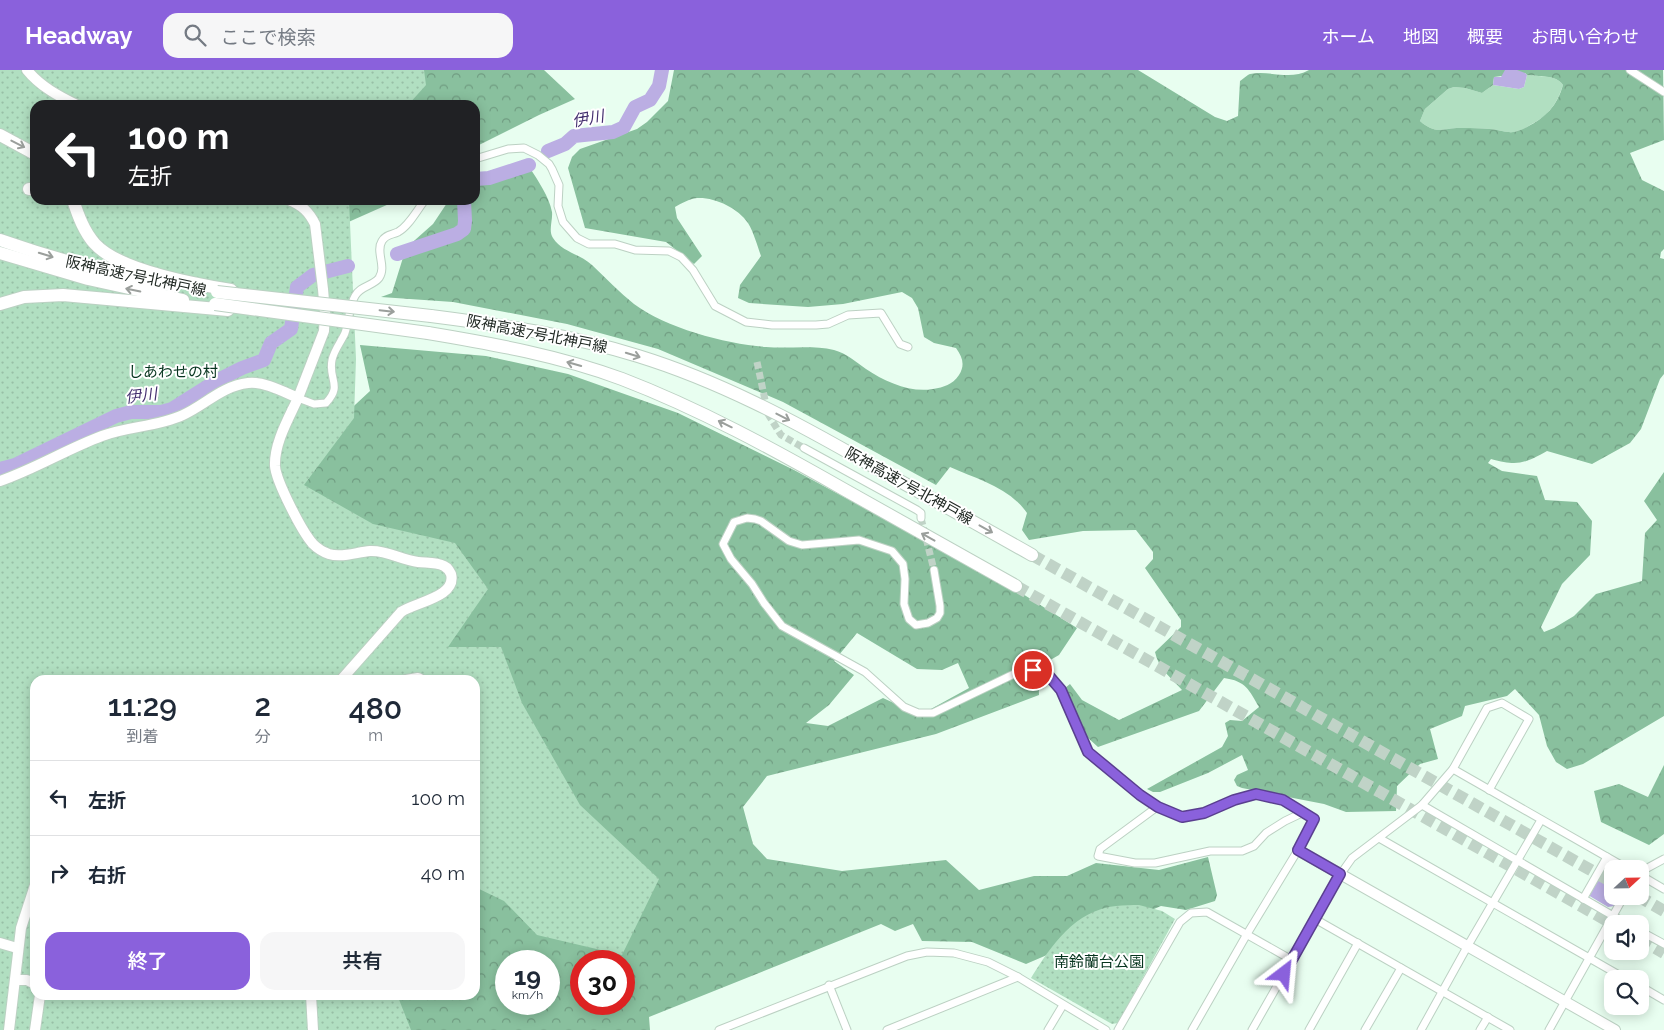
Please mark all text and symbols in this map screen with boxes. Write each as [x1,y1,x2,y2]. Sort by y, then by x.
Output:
search box [163,13,513,58]
text: Headway [25,21,133,50]
icon: search [181,21,209,49]
text: ここで検索 [221,26,316,48]
text: ホーム [1322,26,1375,47]
text: 地図 [1403,26,1439,47]
text: 概要 [1467,26,1503,47]
text: お問い合わせ [1531,26,1639,47]
water label: 伊川 [571,106,607,131]
text: 100 m [128,116,229,157]
icon: left [45,120,110,185]
one-way arrow [10,140,25,149]
text: 左折 [128,163,172,189]
one-way arrow [38,251,54,261]
street label: 阪神高速7号北神戸線 [64,252,208,300]
one-way arrow [125,285,141,294]
one-way arrow [378,306,394,316]
street label: 阪神高速7号北神戸線 [465,312,609,356]
one-way arrow [625,350,641,360]
one-way arrow [566,359,582,369]
park label: しあわせの村 [128,363,218,381]
water label: 伊川 [124,384,160,407]
one-way arrow [775,413,790,422]
one-way arrow [717,419,732,429]
street label: 阪神高速7号北神戸線 [842,443,976,529]
one-way arrow [979,525,993,535]
one-way arrow [921,531,936,541]
pin [1012,649,1054,691]
icon: arrive [1019,656,1047,684]
text: 11:29 [108,688,177,723]
text: 2 [255,688,271,723]
text: 480 [349,691,402,726]
text: m [368,726,383,745]
text: 到着 [126,727,158,746]
text: 分 [255,727,271,746]
icon: left [45,784,73,812]
text: 100 m [411,787,465,809]
text: 左折 [88,789,126,811]
icon: right [45,859,73,887]
north arrow [1604,860,1649,905]
map controls [1604,860,1649,1015]
text: 40 m [421,862,465,884]
text: 右折 [88,864,126,886]
button: sound [1604,915,1649,960]
button: 終了 [45,932,250,990]
button: 共有 [260,932,465,990]
position arrow [1257,947,1309,999]
speed limit sign: 30 [570,950,635,1015]
park label: 南鈴蘭台公園 [1054,953,1144,971]
text: 19 [514,961,541,991]
button: search [1604,970,1649,1015]
text: km/h [512,988,543,1002]

